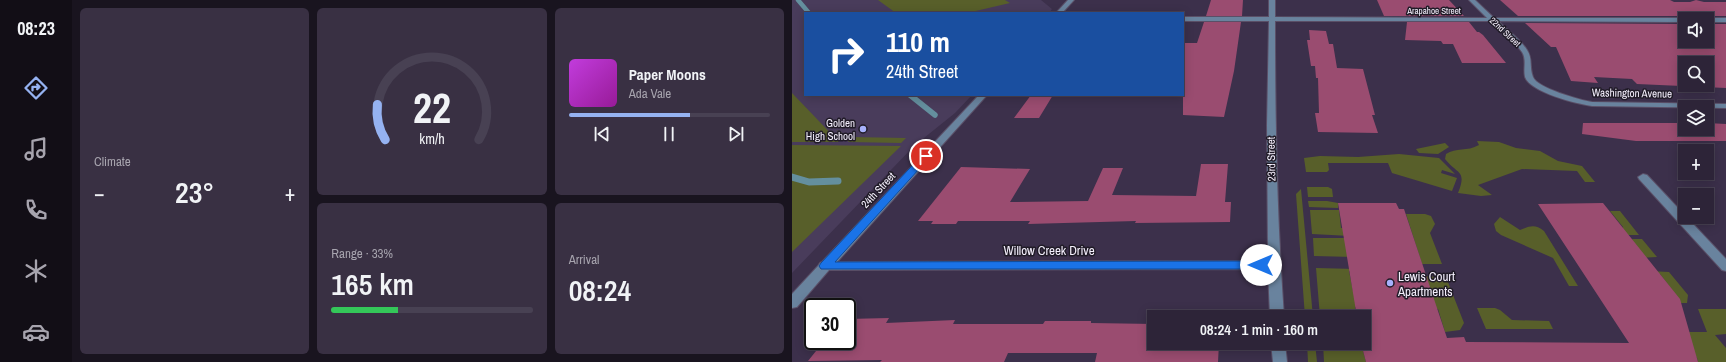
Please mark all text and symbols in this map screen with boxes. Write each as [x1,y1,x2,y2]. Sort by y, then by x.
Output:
street label: Arapahoe Street [1406,5,1461,17]
map controls [1678,12,1714,224]
button: sound [1678,12,1714,48]
street label: 22nd Street [1487,15,1523,49]
text: 08:23 [17,16,55,41]
text: 110 m [886,23,950,61]
icon: right [820,28,872,80]
button: search [1678,56,1714,92]
text: 24th Street [886,59,958,84]
text: Paper Moons [629,64,706,85]
icon: directions [22,74,50,102]
text: 22 [413,79,451,135]
text: Ada Vale [629,85,671,102]
street label: Washington Avenue [1592,85,1672,101]
button: layers [1678,100,1714,136]
place label: Golden High School [806,116,855,143]
icon: previous [591,123,613,145]
icon: pause [658,123,680,145]
icon: next [725,123,747,145]
marker: Golden High School [858,124,868,134]
text: km/h [419,128,445,147]
icon: music [22,135,50,163]
street label: 23rd Street [1264,136,1278,181]
pin [909,139,943,173]
button: + [1678,144,1714,180]
icon: arrive [915,145,937,167]
text: Climate [94,153,131,170]
street label: 24th Street [858,169,899,211]
text: 23° [175,172,214,212]
text: − [94,178,105,208]
text: + [285,178,295,208]
button: − [1678,188,1714,224]
icon: phone [22,196,50,224]
street label: Willow Creek Drive [1003,242,1095,259]
position arrow [1240,244,1282,286]
text: Range · 33% [331,245,393,262]
text: Arrival [569,251,599,268]
icon: climate [22,257,50,285]
text: 165 km [331,264,414,304]
place label: Lewis Court Apartments [1397,268,1455,300]
text: 08:24 [569,270,631,310]
marker: Lewis Court Apartments [1385,278,1395,288]
speed limit sign: 30 [804,298,856,350]
icon: car [22,318,50,346]
text: 08:24 · 1 min · 160 m [1200,319,1318,340]

